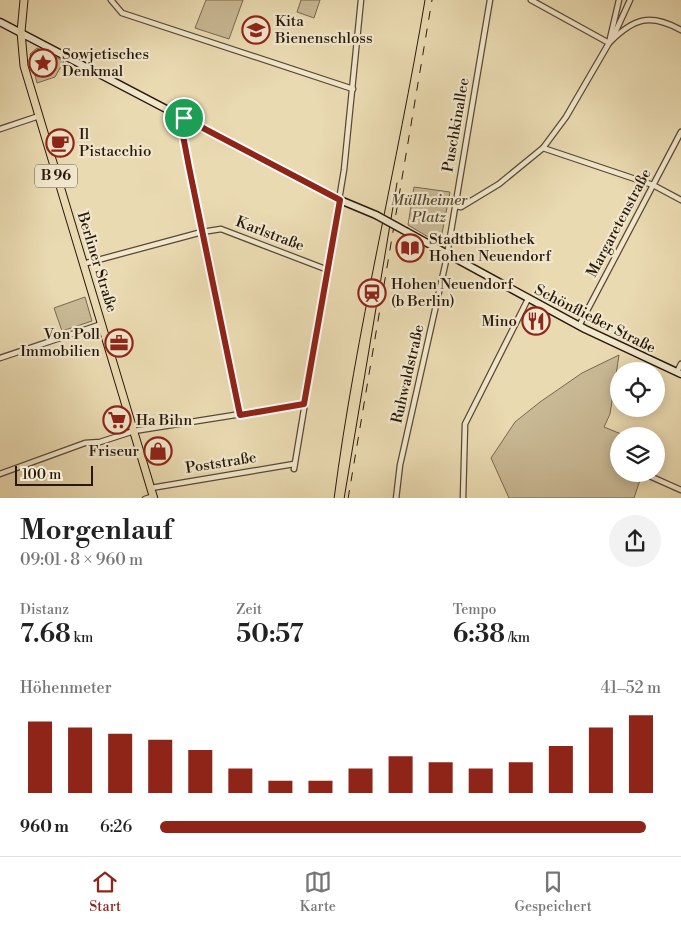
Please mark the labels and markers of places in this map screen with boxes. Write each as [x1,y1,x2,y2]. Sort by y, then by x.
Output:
place label: Kita Bienenschloss [274,12,373,48]
school or university icon: Kita Bienenschloss [241,15,271,45]
place label: Sowjetisches Denkmal [62,45,149,81]
place icon: Sowjetisches Denkmal [28,48,58,78]
pin [163,97,205,139]
place label: Il Pistacchio [79,125,151,161]
cafe icon: Il Pistacchio [45,128,75,158]
place label: Stadtbibliothek Hohen Neuendorf [429,230,551,266]
library icon: Stadtbibliothek Hohen Neuendorf [395,233,425,263]
place label: Hohen Neuendorf (b Berlin) [391,275,513,311]
station icon: Hohen Neuendorf (b Berlin) [357,278,387,308]
restaurant icon: Mino [521,306,551,336]
place label: Mino [481,312,517,331]
place label: Von Poll Immobilien [20,325,101,361]
office icon: Von Poll Immobilien [104,328,134,358]
supermarket icon: Ha Bihn [102,405,132,435]
place label: Ha Bihn [136,411,192,430]
shop icon: Friseur [143,436,173,466]
place label: Friseur [88,442,140,461]

